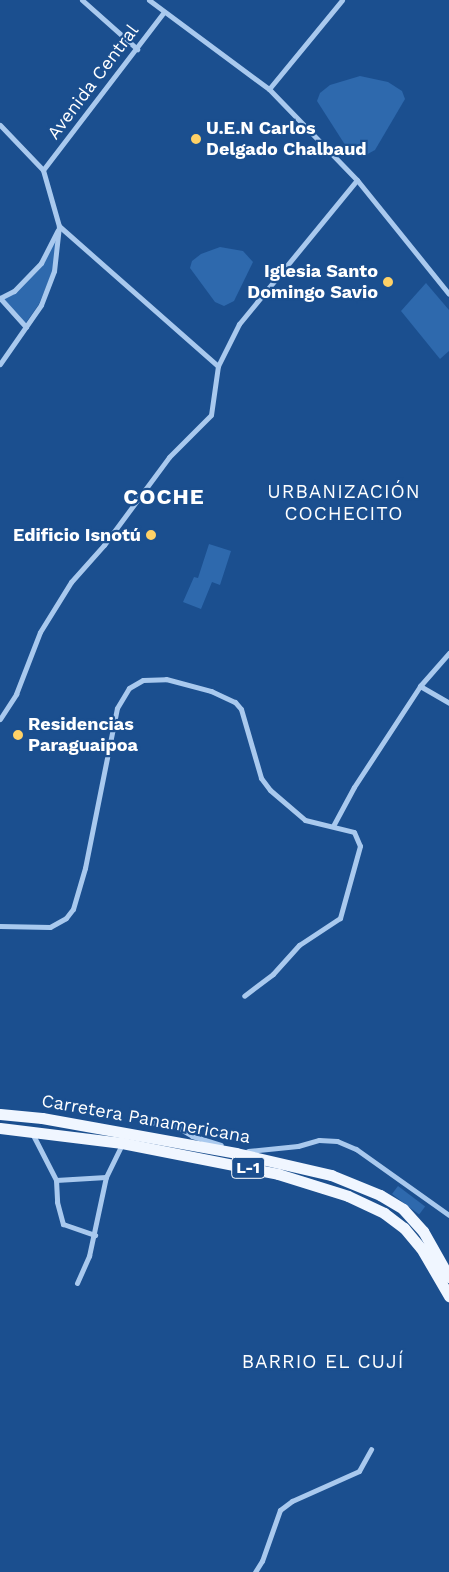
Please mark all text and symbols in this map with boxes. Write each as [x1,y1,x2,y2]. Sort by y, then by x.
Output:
street label: Avenida Central [43,20,143,144]
place label: U.E.N Carlos Delgado Chalbaud [206,118,367,160]
marker: U.E.N Carlos Delgado Chalbaud [190,133,202,145]
place label: Iglesia Santo Domingo Savio [247,261,378,304]
marker: Iglesia Santo Domingo Savio [382,276,394,288]
district label: URBANIZACIÓN COCHECITO [266,481,422,525]
district label: COCHE [123,484,205,510]
place label: Edificio Isnotú [13,524,141,546]
marker: Edificio Isnotú [145,529,157,541]
place label: Residencias Paraguaipoa [28,714,138,756]
marker: Residencias Paraguaipoa [12,729,24,741]
street label: Carretera Panamericana [40,1090,252,1148]
road number: L-1 [230,1154,266,1182]
district label: BARRIO EL CUJÍ [240,1351,406,1373]

